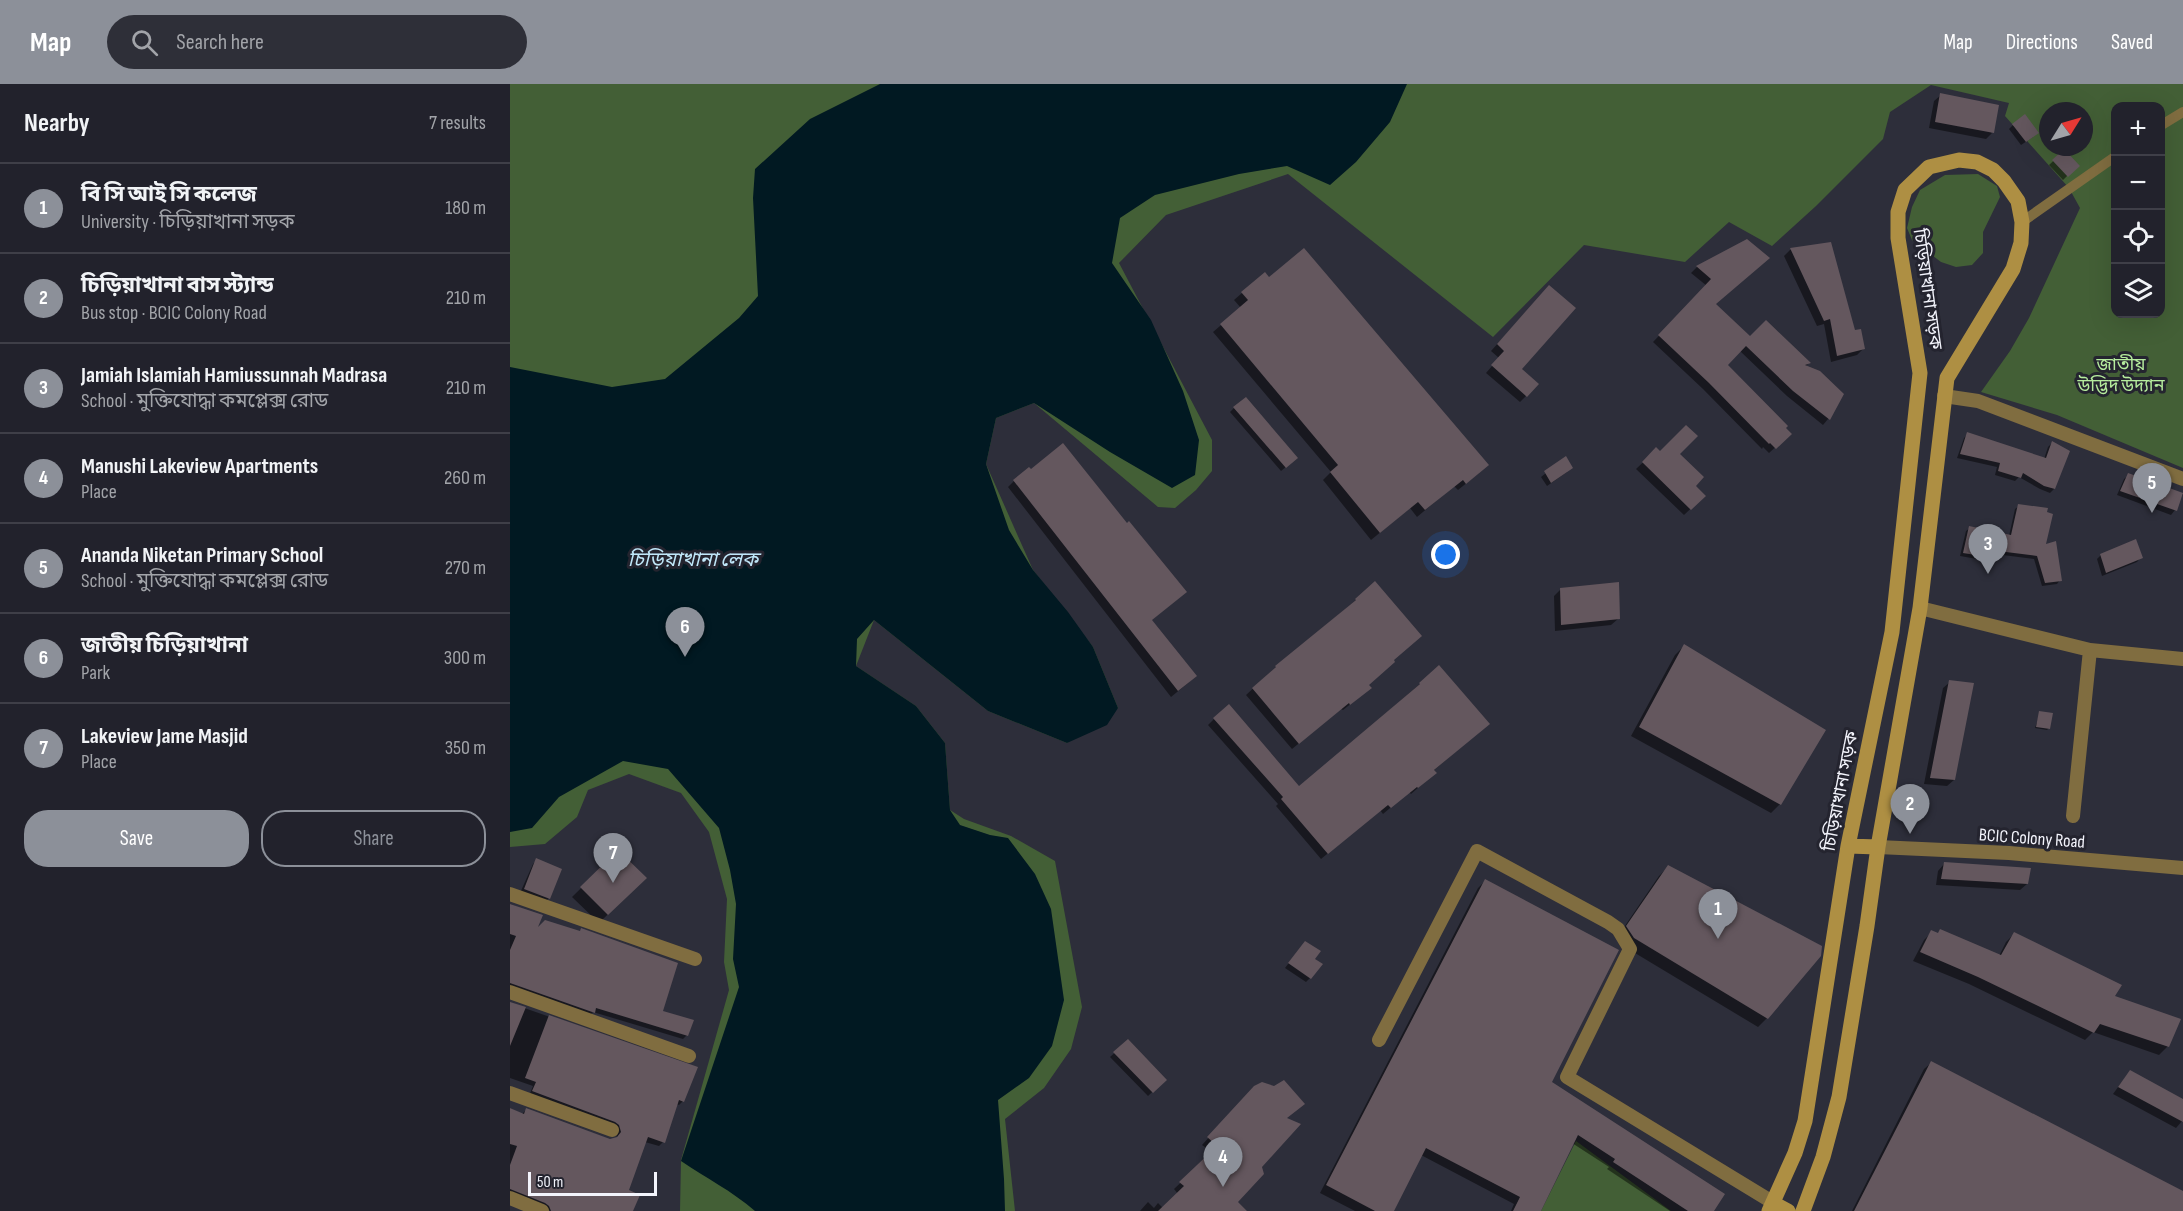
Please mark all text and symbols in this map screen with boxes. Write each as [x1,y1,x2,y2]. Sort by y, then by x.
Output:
search box [107,15,527,69]
text: Map [30,26,71,59]
icon: search [128,26,161,59]
text: Search here [176,29,264,56]
text: Map [1943,30,1973,55]
text: Directions [2006,30,2078,55]
text: Saved [2111,30,2153,55]
north arrow [2039,102,2093,156]
map controls [2111,102,2165,318]
button: + [2111,102,2165,156]
text: Nearby [24,108,90,139]
text: 7 results [429,111,486,135]
button: − [2111,156,2165,210]
text: বি সি আই সি কলেজ [81,181,257,208]
text: 1 [40,196,47,220]
text: 180 m [445,196,486,220]
text: University · চিড়িয়াখানা সড়ক [81,210,295,234]
button: locate [2111,210,2165,264]
street label: চিড়িয়াখানা সড়ক [1908,226,1946,351]
button: layers [2111,264,2165,318]
text: চিড়িয়াখানা বাস স্ট্যান্ড [81,272,274,299]
text: 2 [39,286,48,310]
text: 210 m [446,286,486,310]
text: Bus stop · BCIC Colony Road [81,301,267,325]
park label: জাতীয় উদ্ভিদ উদ্যান [2077,354,2166,396]
text: Jamiah Islamiah Hamiussunnah Madrasa [81,362,387,389]
text: 3 [39,376,48,400]
text: 210 m [446,376,486,400]
text: School · মুক্তিযোদ্ধা কমপ্লেক্স রোড [81,389,328,413]
text: Manushi Lakeview Apartments [81,453,318,480]
pin: 5 [2132,464,2172,513]
text: 4 [39,466,48,490]
text: 260 m [444,466,486,490]
text: Place [81,480,117,504]
pin: 3 [1968,524,2008,574]
your location [1431,540,1460,569]
text: Ananda Niketan Primary School [81,542,323,569]
water label: চিড়িয়াখানা লেক [628,548,762,572]
text: 5 [39,556,48,580]
text: 270 m [445,556,486,580]
text: School · মুক্তিযোদ্ধা কমপ্লেক্স রোড [81,569,328,593]
pin: 6 [666,608,705,657]
text: জাতীয় চিড়িয়াখানা [81,632,248,659]
text: 6 [39,646,48,670]
text: 300 m [444,646,486,670]
text: Park [81,661,110,685]
text: Lakeview Jame Masjid [81,723,248,750]
street label: চিড়িয়াখানা সড়ক [1818,729,1863,854]
text: 7 [39,736,48,760]
text: 350 m [445,736,486,760]
text: Place [81,750,117,774]
pin: 2 [1890,784,1930,834]
button: Save [24,810,249,867]
button: Share [261,810,486,867]
street label: BCIC Colony Road [1978,824,2086,853]
pin: 7 [594,834,632,883]
pin: 1 [1698,890,1738,939]
pin: 4 [1204,1138,1242,1187]
scale bar [528,1169,657,1196]
text: 50 m [537,1173,563,1192]

